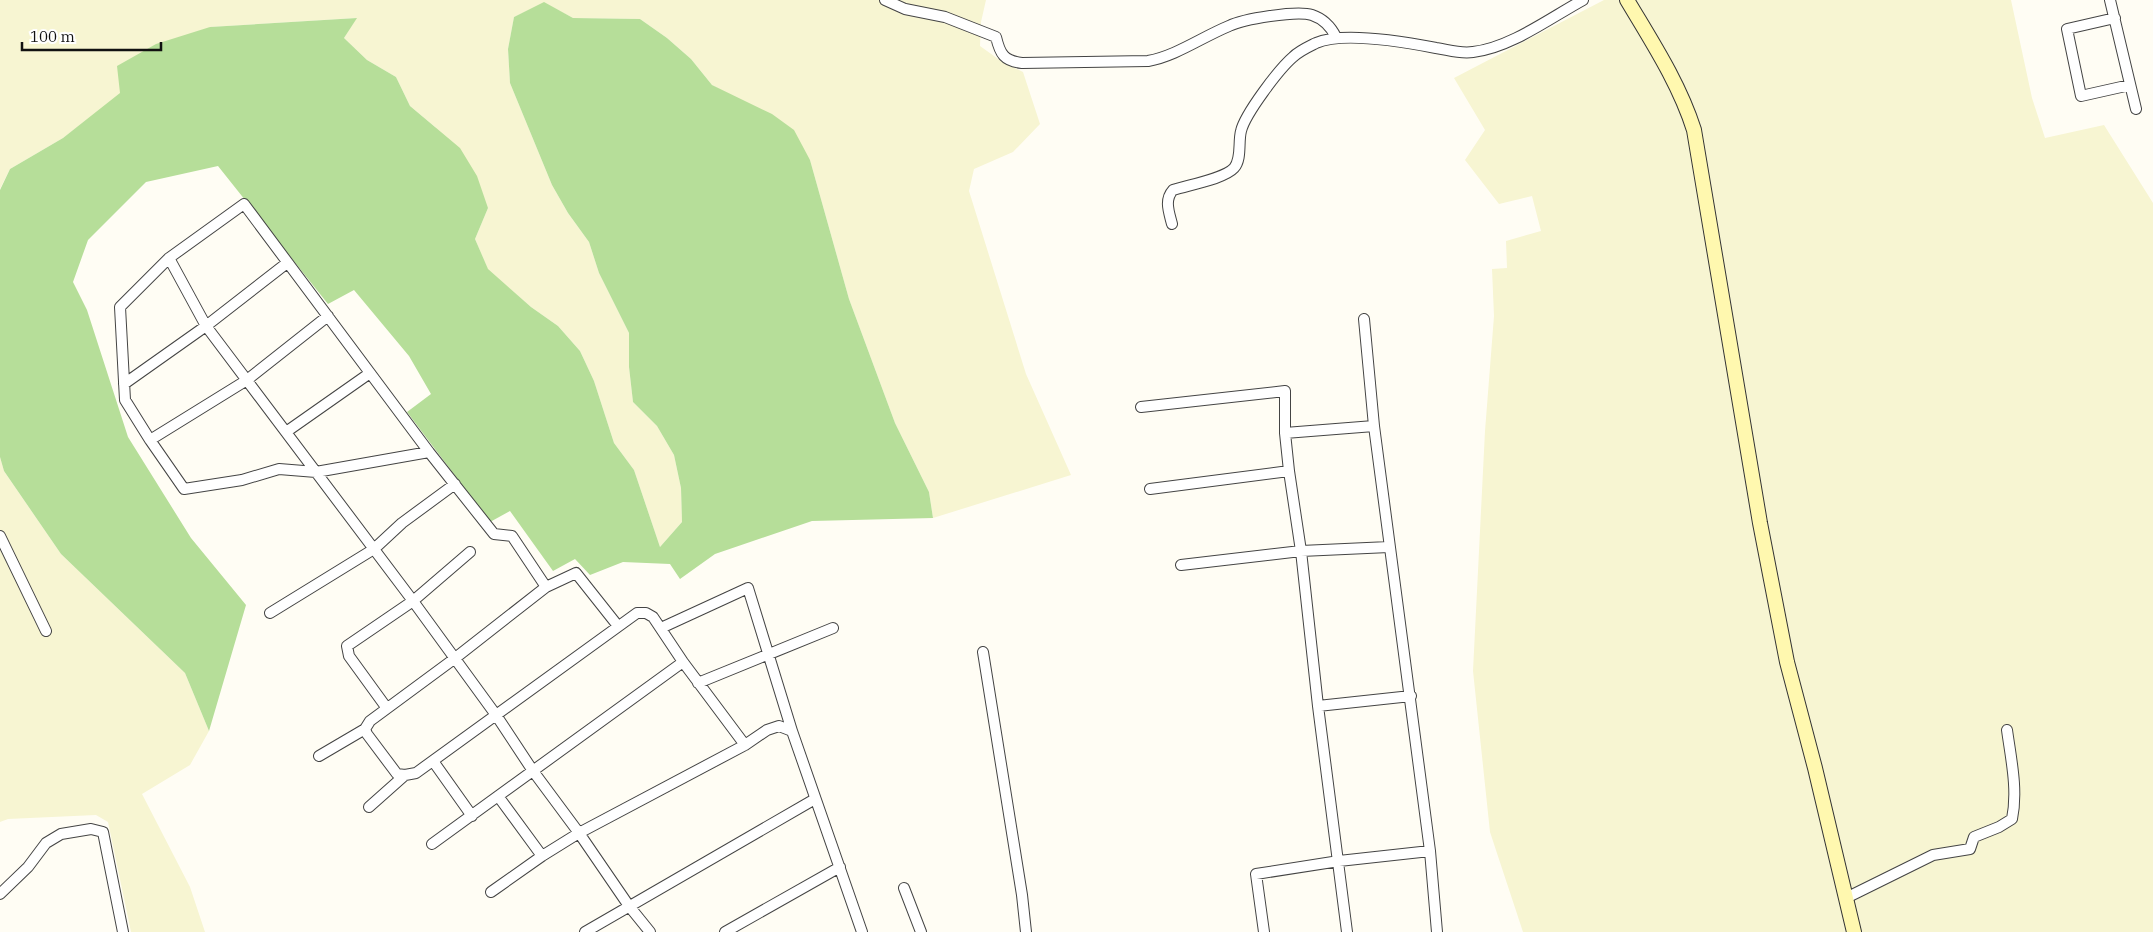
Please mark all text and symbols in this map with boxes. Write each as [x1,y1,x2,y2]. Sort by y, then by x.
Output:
scale bar [22,20,161,52]
text: 100 m [30,27,75,46]

